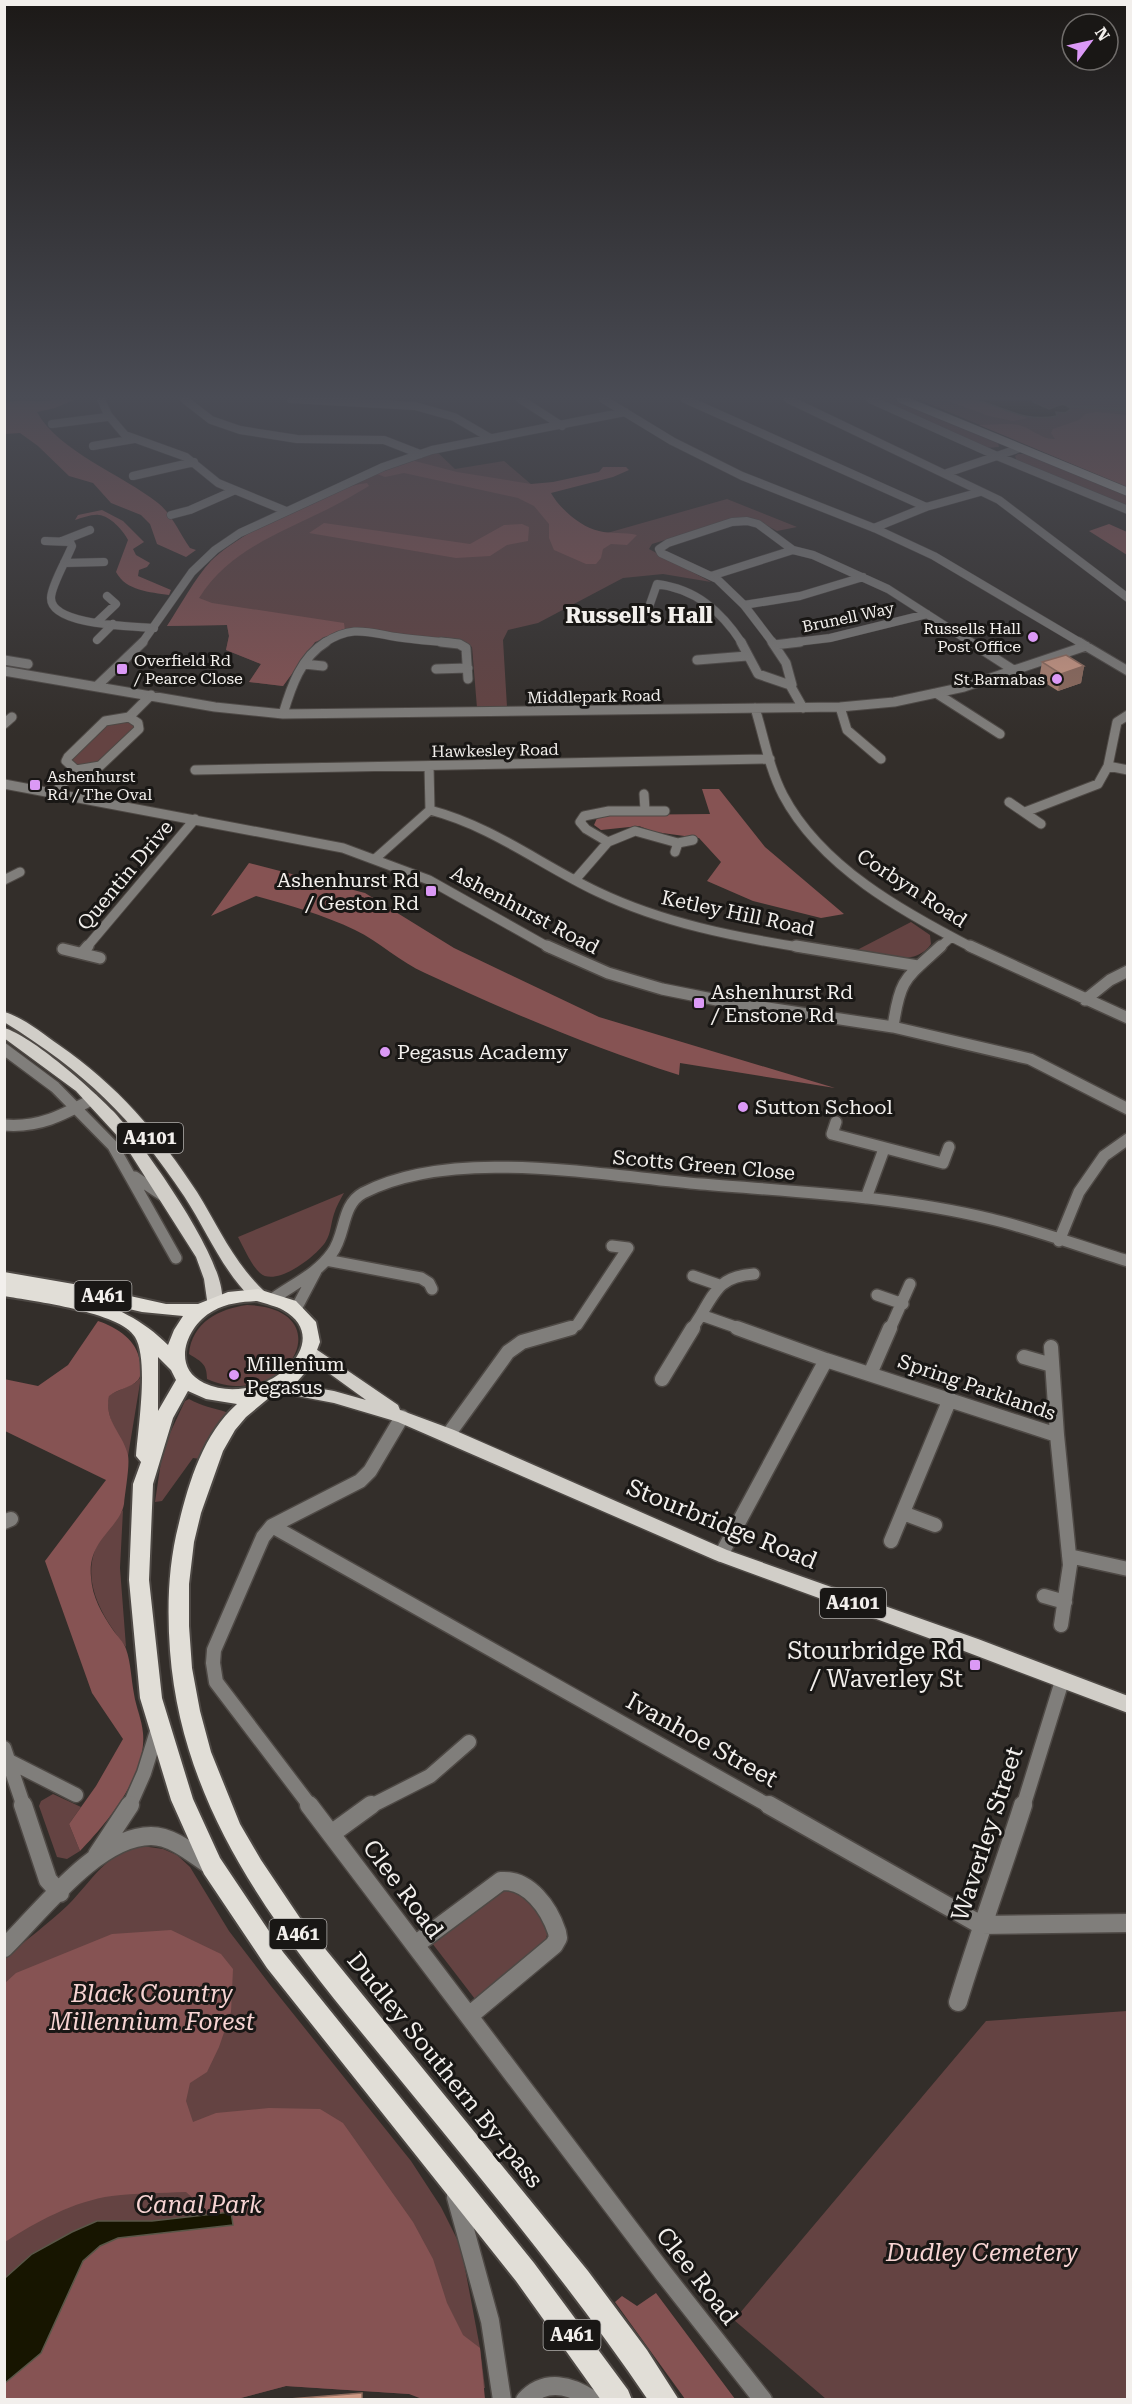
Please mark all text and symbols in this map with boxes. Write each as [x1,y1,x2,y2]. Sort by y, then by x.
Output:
north arrow [1060,12,1120,72]
text: N [1091,24,1113,44]
street label: Brunell Way [800,598,896,636]
district label: Russell's Hall [565,603,713,628]
place label: Russells Hall Post Office [923,619,1021,656]
marker: Russells Hall Post Office [1026,630,1040,644]
place label: Overfield Rd / Pearce Close [133,651,243,688]
marker: Overfield Rd / Pearce Close [115,662,129,676]
place label: St Barnabas [954,670,1045,689]
marker: St Barnabas [1050,672,1064,686]
street label: Middlepark Road [527,686,661,707]
street label: Hawkesley Road [431,740,559,761]
place label: Ashenhurst Rd / The Oval [47,767,152,804]
marker: Ashenhurst Rd / The Oval [28,778,42,792]
street label: Quentin Drive [72,815,178,935]
street label: Corbyn Road [852,844,972,933]
street label: Ashenhurst Road [447,861,604,959]
place label: Ashenhurst Rd / Geston Rd [277,868,419,915]
marker: Ashenhurst Rd / Geston Rd [424,884,438,898]
street label: Ketley Hill Road [659,885,817,941]
place label: Ashenhurst Rd / Enstone Rd [710,980,853,1027]
marker: Ashenhurst Rd / Enstone Rd [692,996,706,1010]
place label: Pegasus Academy [397,1040,568,1064]
marker: Pegasus Academy [378,1045,392,1059]
place label: Sutton School [755,1095,893,1119]
marker: Sutton School [736,1100,750,1114]
road number: A4101 [117,1123,183,1153]
street label: Scotts Green Close [612,1145,796,1185]
road number: A461 [74,1281,132,1311]
street label: Spring Parklands [895,1349,1059,1425]
place label: Millenium Pegasus [246,1352,345,1399]
marker: Millenium Pegasus [227,1368,241,1382]
street label: Stourbridge Road [623,1473,821,1575]
road number: A4101 [820,1588,886,1618]
place label: Stourbridge Rd / Waverley St [788,1637,963,1693]
marker: Stourbridge Rd / Waverley St [968,1658,982,1672]
street label: Ivanhoe Street [621,1687,783,1793]
street label: Waverley Street [946,1743,1028,1925]
street label: Clee Road [357,1834,449,1944]
road number: A461 [270,1919,326,1949]
street label: Dudley Southern By-pass [341,1947,549,2193]
park label: Black Country Millennium Forest [48,1980,255,2036]
park label: Canal Park [136,2191,262,2219]
street label: Clee Road [650,2222,744,2330]
park label: Dudley Cemetery [885,2239,1079,2267]
road number: A461 [544,2320,600,2350]

